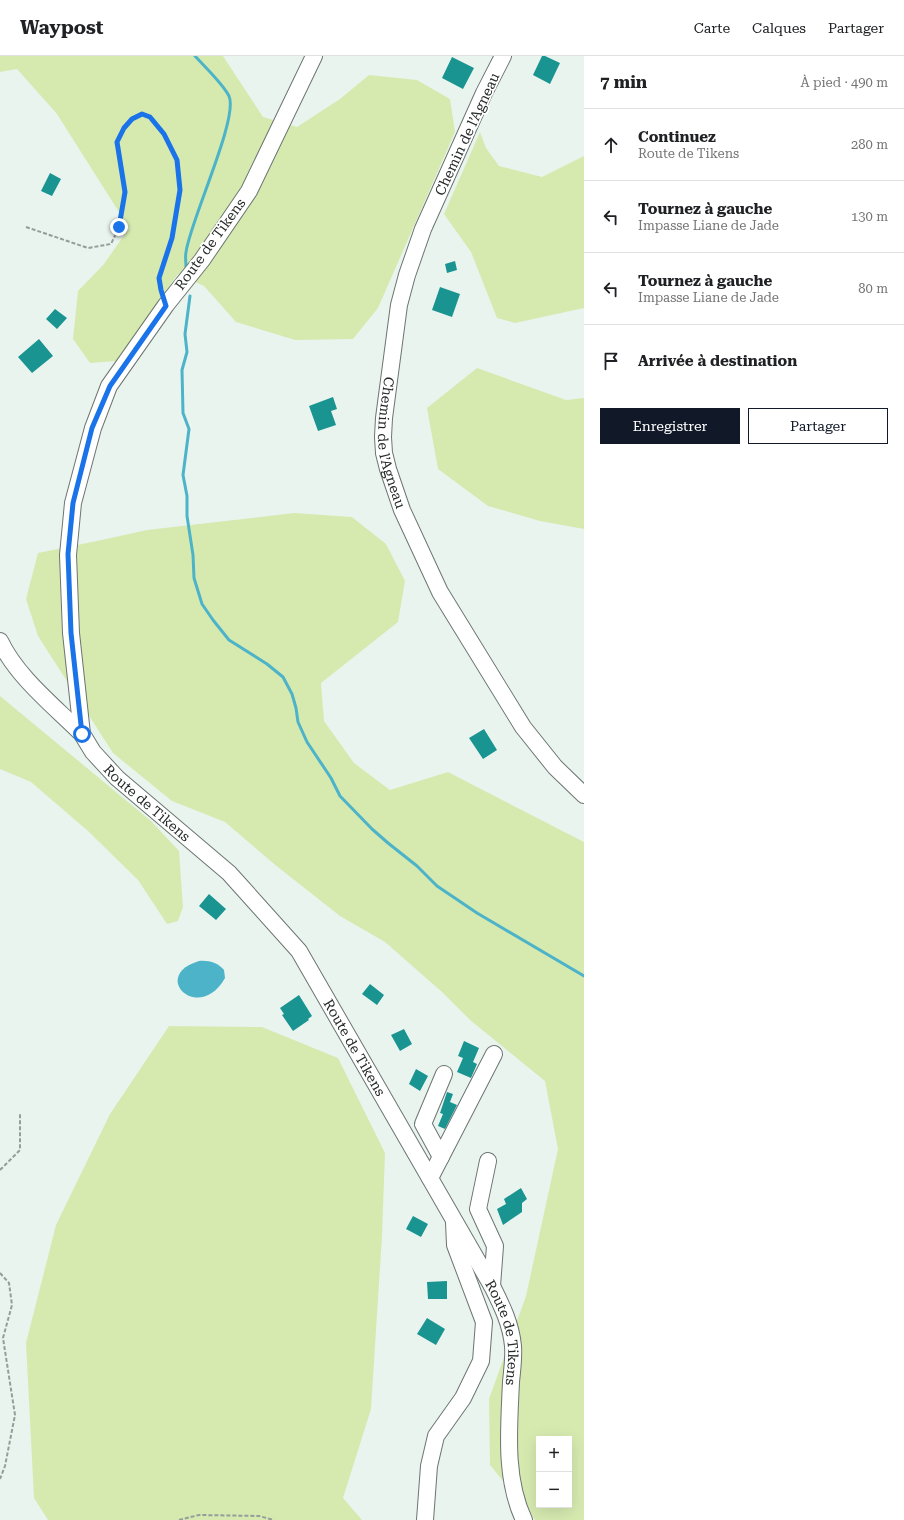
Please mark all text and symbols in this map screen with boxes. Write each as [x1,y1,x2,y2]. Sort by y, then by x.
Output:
text: Waypost [20,16,103,39]
text: Carte [694,20,730,36]
text: Calques [752,20,806,36]
text: Partager [828,20,884,36]
street label: Chemin de l’Agneau [431,70,503,198]
text: 7 min [600,72,647,92]
text: À pied · 490 m [801,75,888,90]
text: Continuez [638,128,716,146]
icon: ahead [600,134,622,156]
text: 280 m [851,137,888,152]
text: Route de Tikens [638,146,739,161]
street label: Route de Tikens [171,195,249,293]
text: Tournez à gauche [638,200,772,218]
icon: left [600,206,622,228]
text: 130 m [851,209,888,224]
route end [110,218,128,236]
text: Impasse Liane de Jade [638,218,779,233]
text: Tournez à gauche [638,272,772,290]
icon: left [600,278,622,300]
text: 80 m [858,281,888,296]
text: Impasse Liane de Jade [638,290,779,305]
icon: arrive [600,350,622,372]
text: Arrivée à destination [638,352,797,370]
street label: Chemin de l’Agneau [375,376,409,511]
button: Enregistrer [600,408,740,444]
button: Partager [748,408,888,444]
route start [73,725,91,743]
street label: Route de Tikens [101,761,194,845]
street label: Route de Tikens [320,996,389,1099]
street label: Route de Tikens [482,1277,521,1386]
map controls [536,1436,572,1508]
button: + [536,1436,572,1472]
button: − [536,1472,572,1508]

